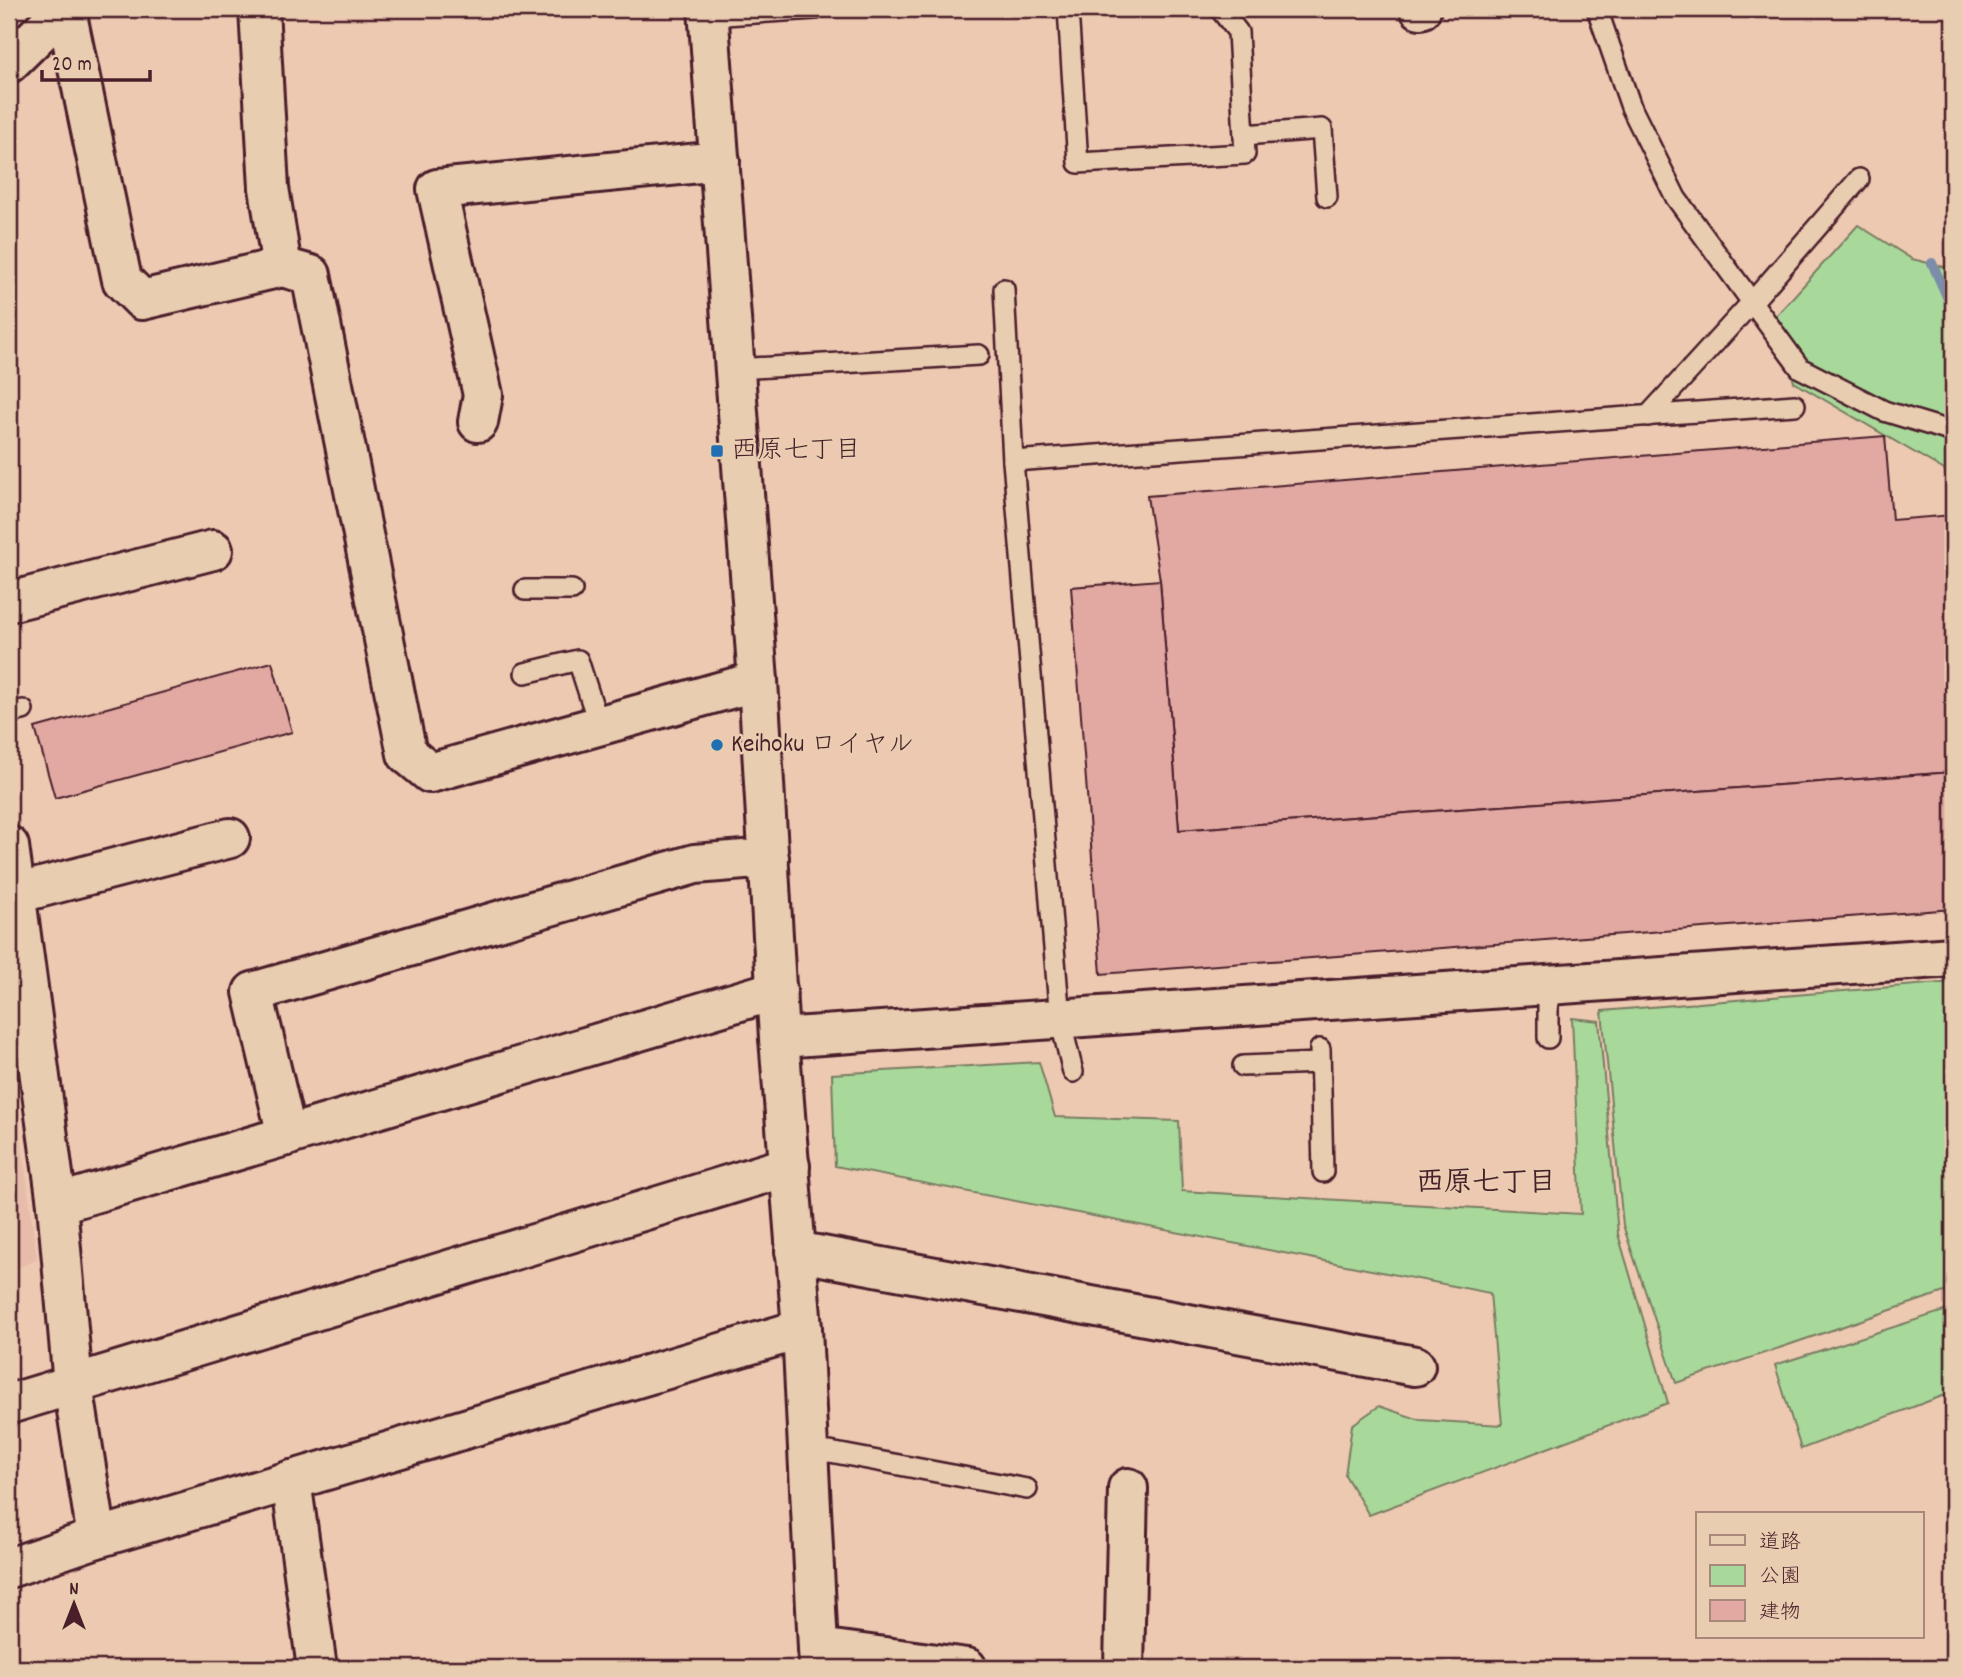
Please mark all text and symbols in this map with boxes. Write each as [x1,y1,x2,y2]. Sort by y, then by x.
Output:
scale bar [42,38,150,82]
text: 20 m [52,51,92,81]
place label: 西原七丁目 [731,433,861,470]
marker: 西原七丁目 [709,443,725,459]
place label: Keihoku ロイヤル [731,727,914,764]
marker: Keihoku ロイヤル [709,737,725,753]
district label: 西原七丁目 [1416,1165,1556,1205]
legend [1696,1512,1924,1638]
text: 道路 [1759,1529,1801,1559]
text: 公園 [1759,1563,1801,1593]
north arrow [38,1568,108,1638]
text: N [69,1577,79,1604]
text: 建物 [1759,1599,1801,1629]

